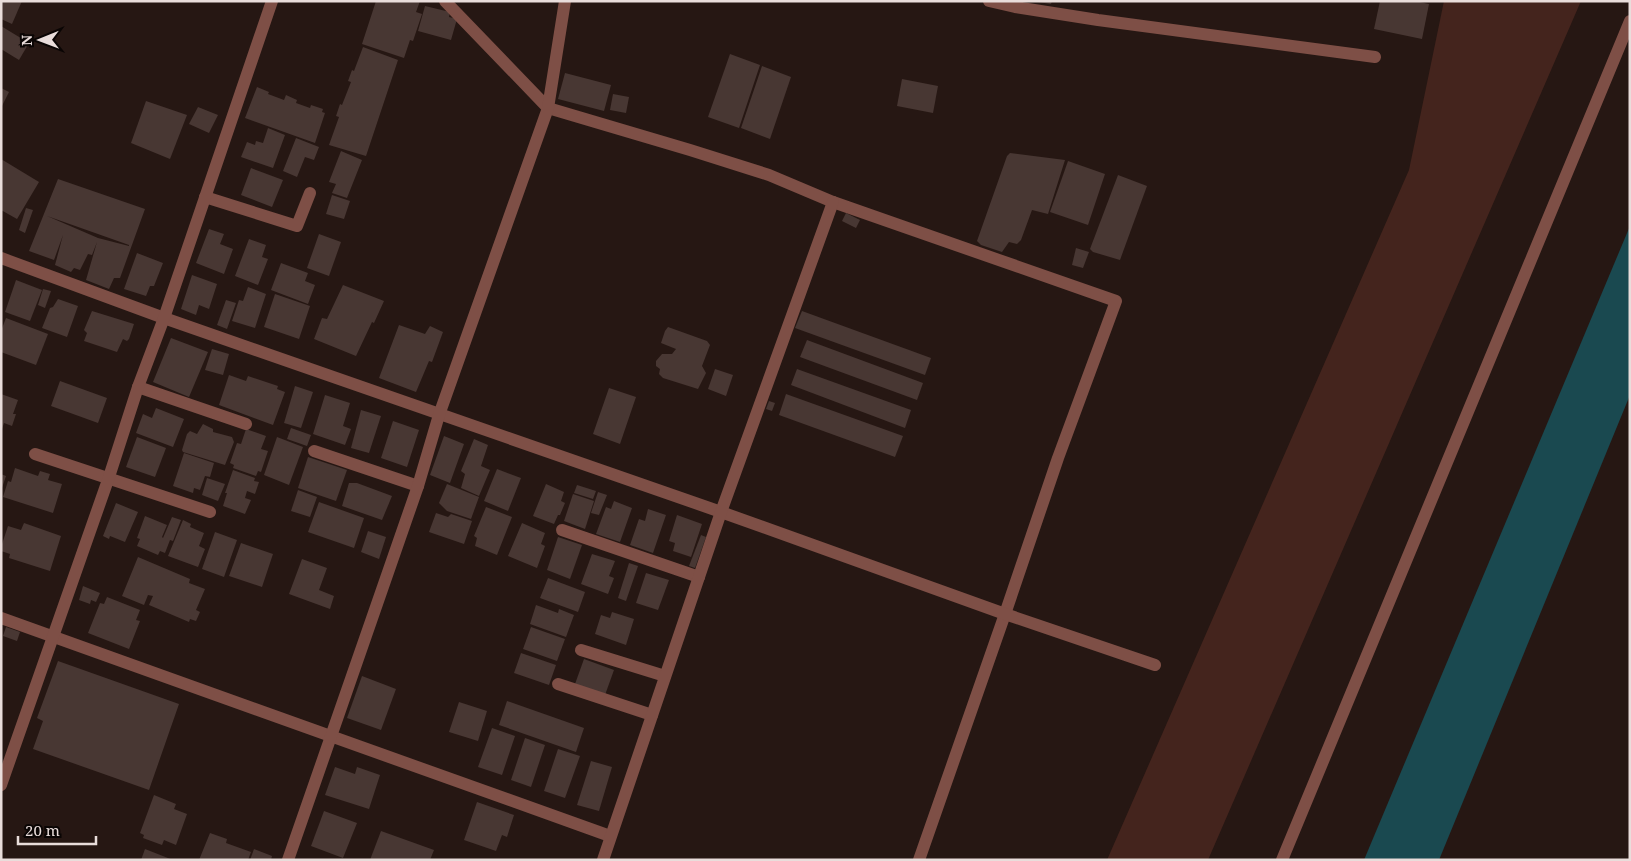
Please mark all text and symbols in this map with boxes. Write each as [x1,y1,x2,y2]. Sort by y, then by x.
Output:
north arrow [15,15,65,65]
text: N [17,35,36,46]
scale bar [18,814,95,846]
text: 20 m [25,820,60,840]

